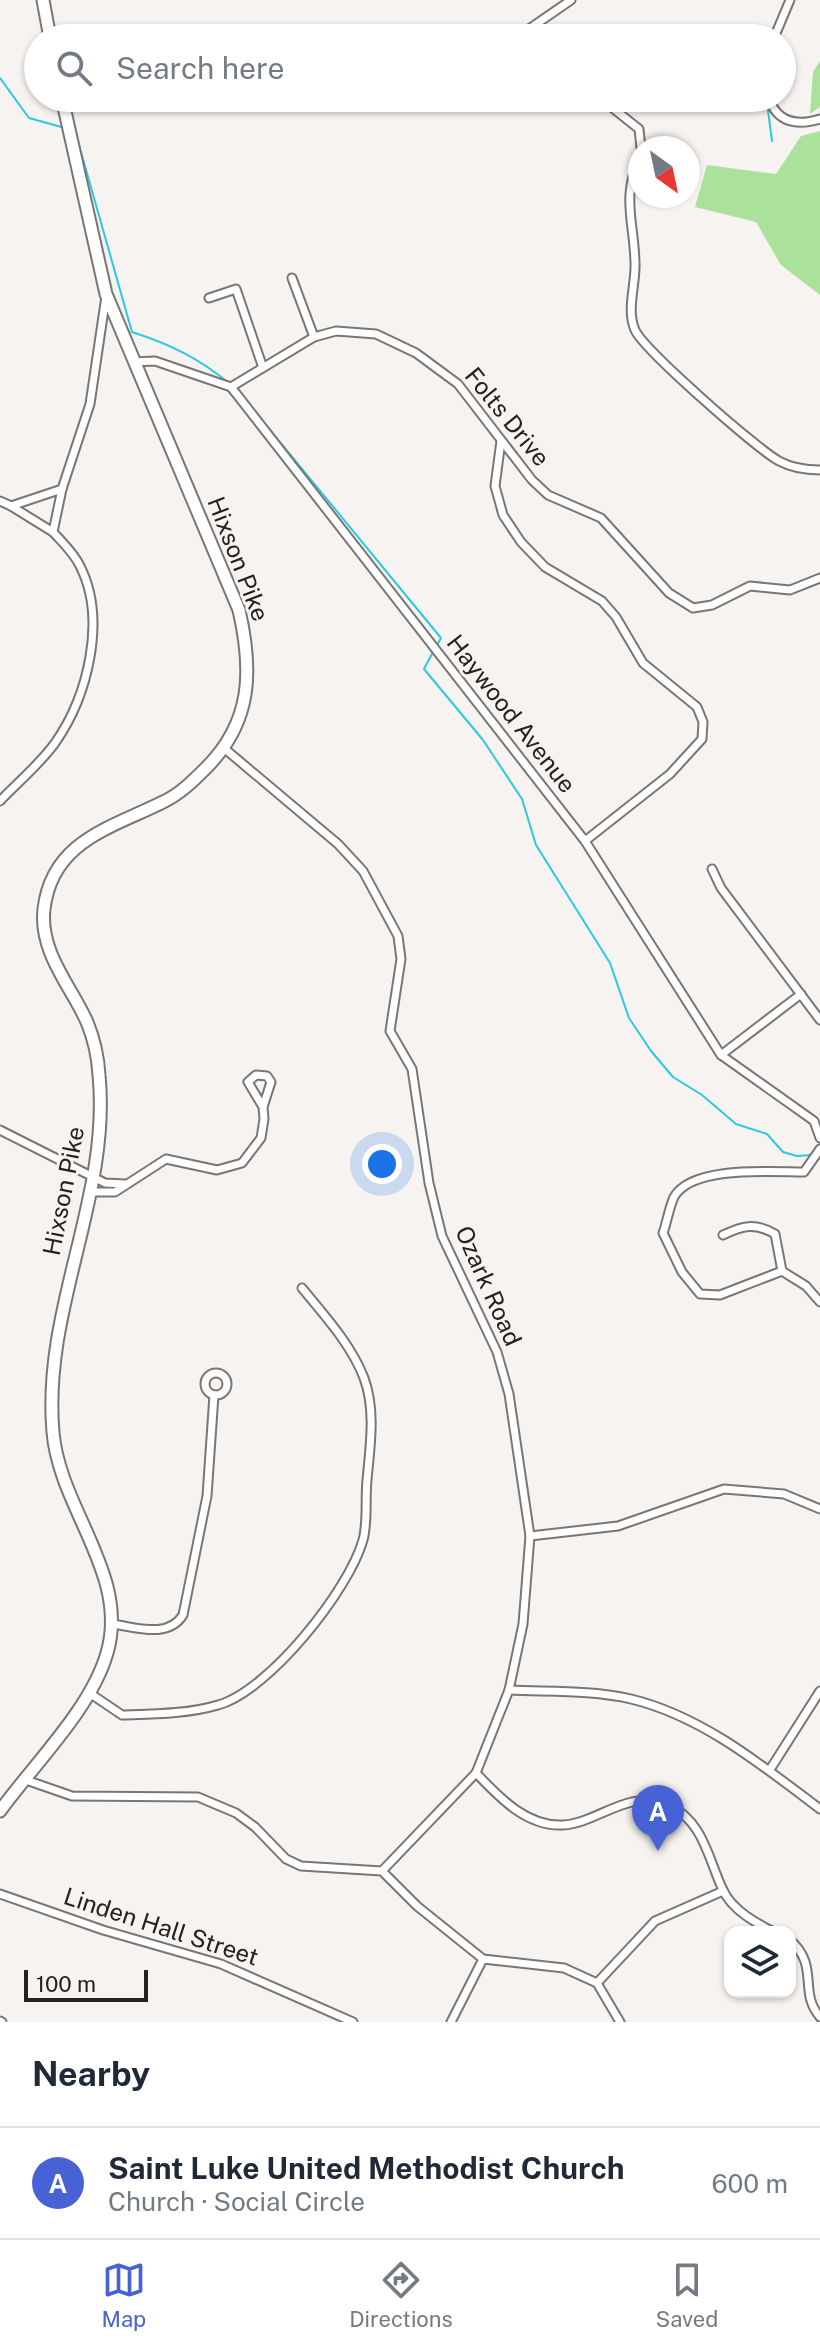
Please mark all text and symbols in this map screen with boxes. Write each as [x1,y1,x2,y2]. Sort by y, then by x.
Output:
search box [24,24,796,112]
icon: search [52,46,96,90]
text: Search here [116,50,284,86]
north arrow [628,136,700,208]
street label: Folts Drive [460,362,556,471]
street label: Hixson Pike [202,493,275,625]
street label: Haywood Avenue [442,629,582,798]
street label: Hixson Pike [37,1124,89,1258]
your location [362,1144,402,1184]
street label: Ozark Road [450,1221,528,1350]
pin: A [632,1785,684,1851]
street label: Linden Hall Street [60,1881,262,1971]
map controls [724,1926,796,1998]
button: layers [724,1926,796,1998]
scale bar [24,1966,148,2002]
text: 100 m [36,1971,96,1997]
text: Nearby [32,2054,150,2094]
text: Saint Luke United Methodist Church [108,2150,625,2186]
text: A [49,2168,67,2199]
text: 600 m [712,2168,788,2199]
text: Church · Social Circle [108,2186,365,2217]
tab: Map [102,2258,146,2332]
tab: Directions [349,2258,453,2332]
tab: Saved [656,2258,718,2332]

